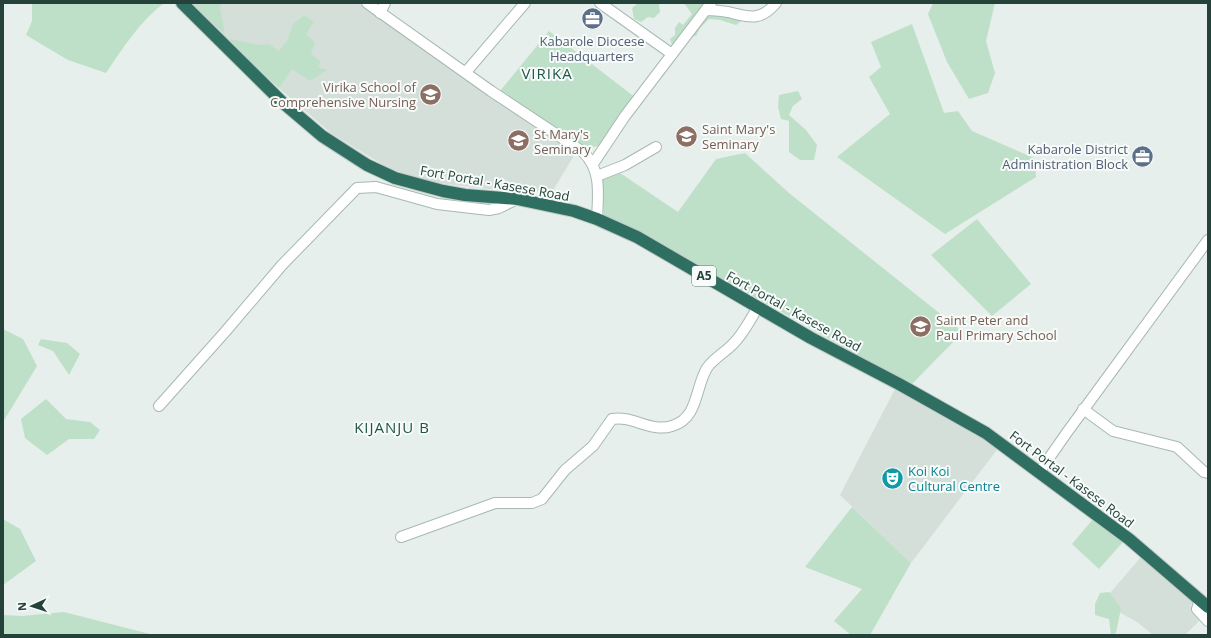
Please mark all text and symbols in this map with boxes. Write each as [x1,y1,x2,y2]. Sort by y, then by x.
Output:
office icon: Kabarole Diocese Headquarters [579,6,605,32]
place label: Kabarole Diocese Headquarters [539,32,645,65]
district label: VIRIKA [521,63,573,83]
place label: Virika School of Comprehensive Nursing [270,78,417,111]
school or university icon: Virika School of Comprehensive Nursing [418,81,444,107]
place label: Saint Mary's Seminary [702,120,775,153]
school or university icon: Saint Mary's Seminary [674,123,700,149]
place label: St Mary's Seminary [534,125,591,158]
school or university icon: St Mary's Seminary [506,128,532,154]
place label: Kabarole District Administration Block [1002,140,1128,173]
office icon: Kabarole District Administration Block [1130,143,1156,169]
street label: Fort Portal - Kasese Road [419,161,571,205]
road number: A5 [692,266,716,286]
street label: Fort Portal - Kasese Road [723,266,865,356]
place label: Saint Peter and Paul Primary School [936,311,1057,344]
school or university icon: Saint Peter and Paul Primary School [907,314,933,340]
district label: KIJANJU B [354,417,430,437]
street label: Fort Portal - Kasese Road [1006,426,1138,532]
place label: Koi Koi Cultural Centre [908,462,1000,495]
theatre icon: Koi Koi Cultural Centre [879,465,905,491]
north arrow [12,586,52,626]
text: N [14,602,29,611]

